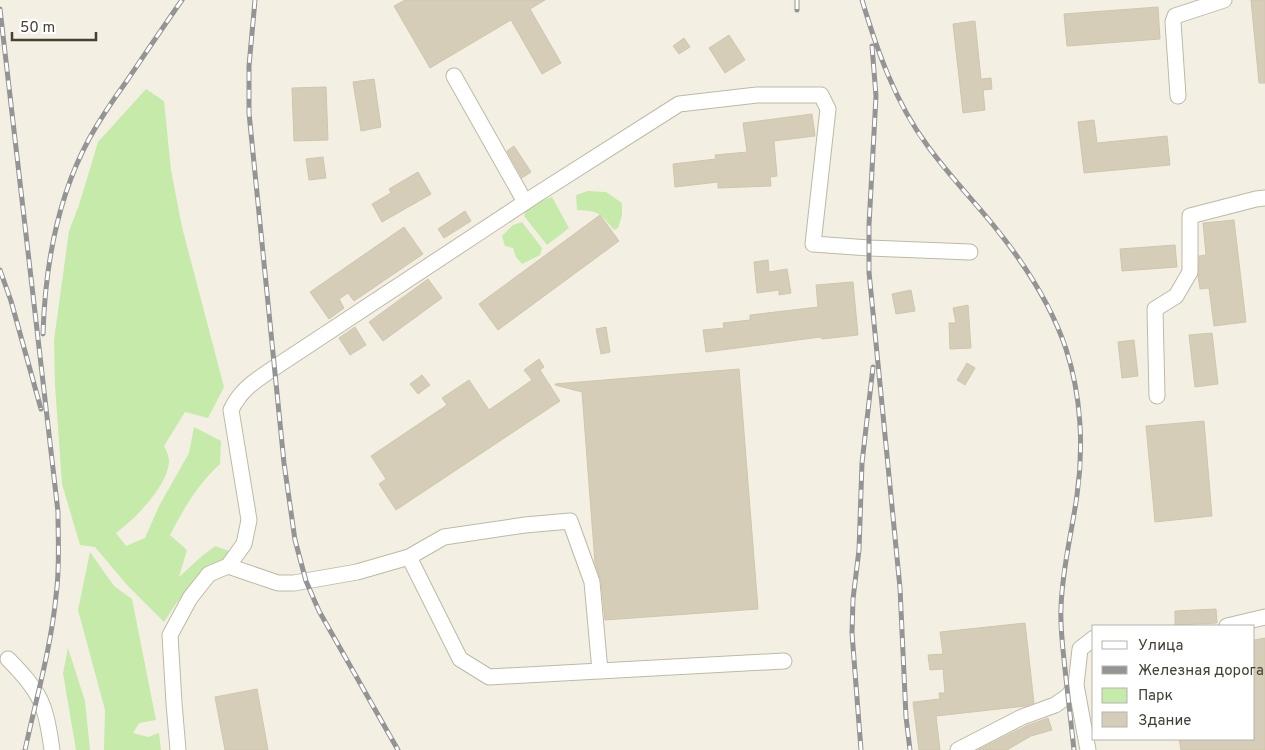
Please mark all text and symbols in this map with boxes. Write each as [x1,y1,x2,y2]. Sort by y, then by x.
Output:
scale bar [12,10,96,42]
text: 50 m [20,19,55,38]
legend [1092,625,1255,740]
text: Улица [1138,637,1183,656]
text: Железная дорога [1138,662,1264,681]
text: Парк [1138,687,1173,706]
text: Здание [1138,712,1191,731]

